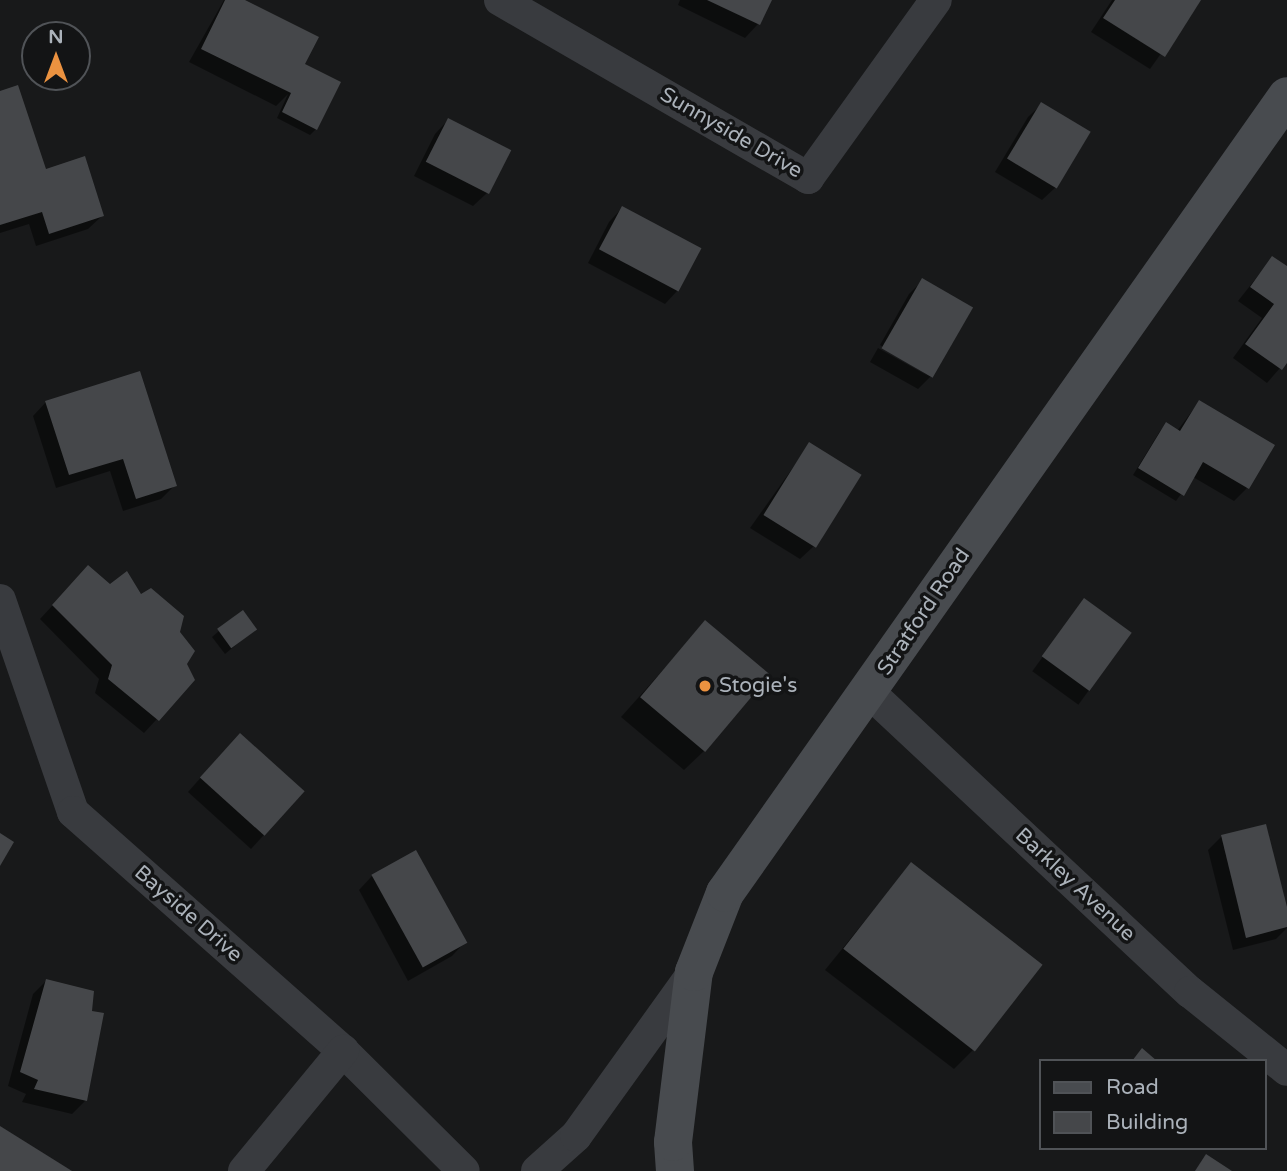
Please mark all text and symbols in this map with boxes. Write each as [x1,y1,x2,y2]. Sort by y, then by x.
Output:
north arrow [21,21,91,91]
text: N [48,26,64,48]
street label: Sunnyside Drive [655,82,807,184]
street label: Stratford Road [872,544,976,680]
place label: Stogie's [719,673,797,699]
marker: Stogie's [697,678,713,694]
street label: Barkley Avenue [1010,823,1140,947]
street label: Bayside Drive [129,860,247,968]
legend [1038,1059,1266,1150]
text: Road [1106,1075,1159,1100]
text: Building [1106,1110,1188,1135]

